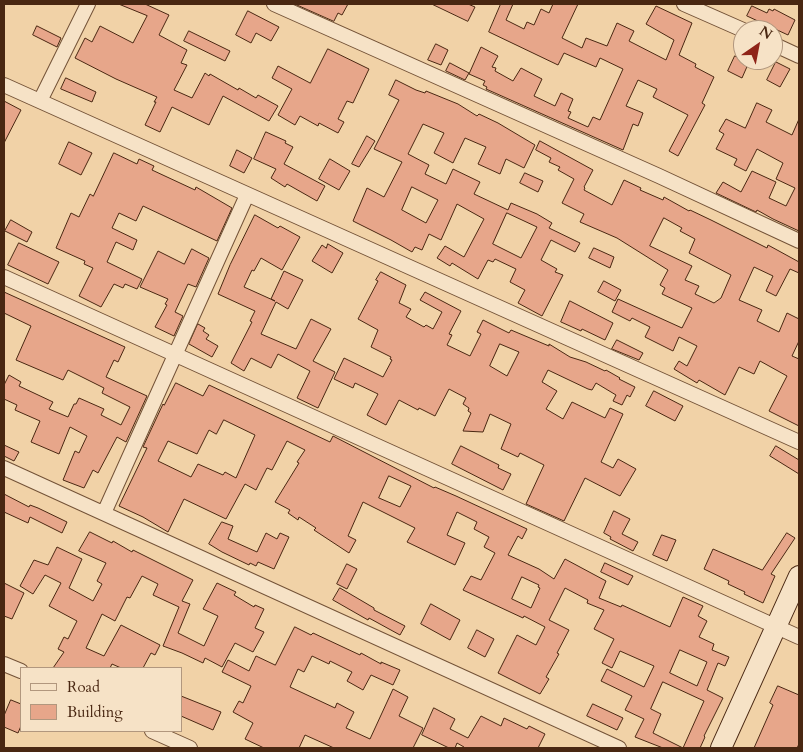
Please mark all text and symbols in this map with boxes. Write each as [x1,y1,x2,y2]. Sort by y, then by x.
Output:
north arrow [733,20,783,70]
text: N [756,22,776,44]
legend [20,667,182,732]
text: Road [67,677,100,697]
text: Building [67,702,123,722]

